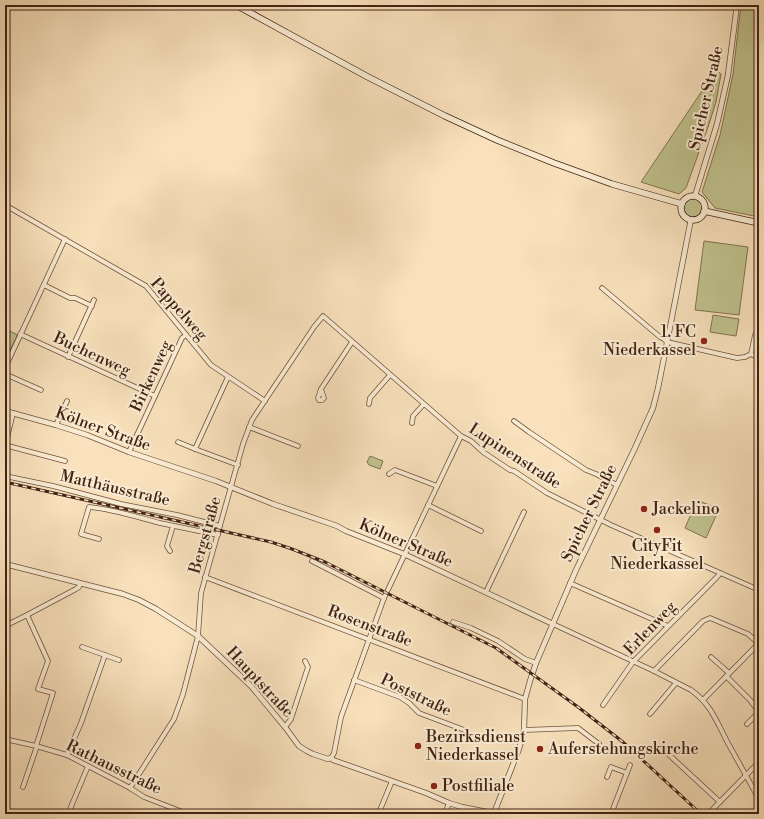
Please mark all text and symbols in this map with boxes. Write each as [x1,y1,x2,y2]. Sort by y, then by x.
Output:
street label: Spicher Straße [684,44,728,152]
street label: Pappelweg [146,273,212,345]
place label: 1. FC Niederkassel [603,322,696,360]
street label: Buchenweg [49,327,134,381]
marker: 1. FC Niederkassel [699,336,709,346]
street label: Birkenweg [125,337,176,416]
street label: Kölner Straße [53,403,153,455]
street label: Lupinenstraße [465,419,565,493]
street label: Spicher Straße [557,461,621,565]
street label: Matthäusstraße [58,466,172,510]
street label: Bergstraße [184,494,226,577]
place label: Jackelino [651,499,720,519]
marker: Jackelino [639,504,649,514]
street label: Kölner Straße [356,514,456,572]
marker: CityFit Niederkassel [652,525,662,535]
place label: CityFit Niederkassel [611,536,704,574]
street label: Erlenweg [619,596,681,659]
street label: Rosenstraße [325,601,415,651]
street label: Hauptstraße [222,642,298,722]
street label: Poststraße [377,669,455,721]
place label: Bezirksdienst Niederkassel [425,727,526,765]
street label: Rathausstraße [63,735,165,799]
place label: Auferstehungskirche [547,739,699,759]
marker: Bezirksdienst Niederkassel [413,741,423,751]
marker: Auferstehungskirche [535,744,545,754]
place label: Postfiliale [442,776,514,796]
marker: Postfiliale [429,781,439,791]

